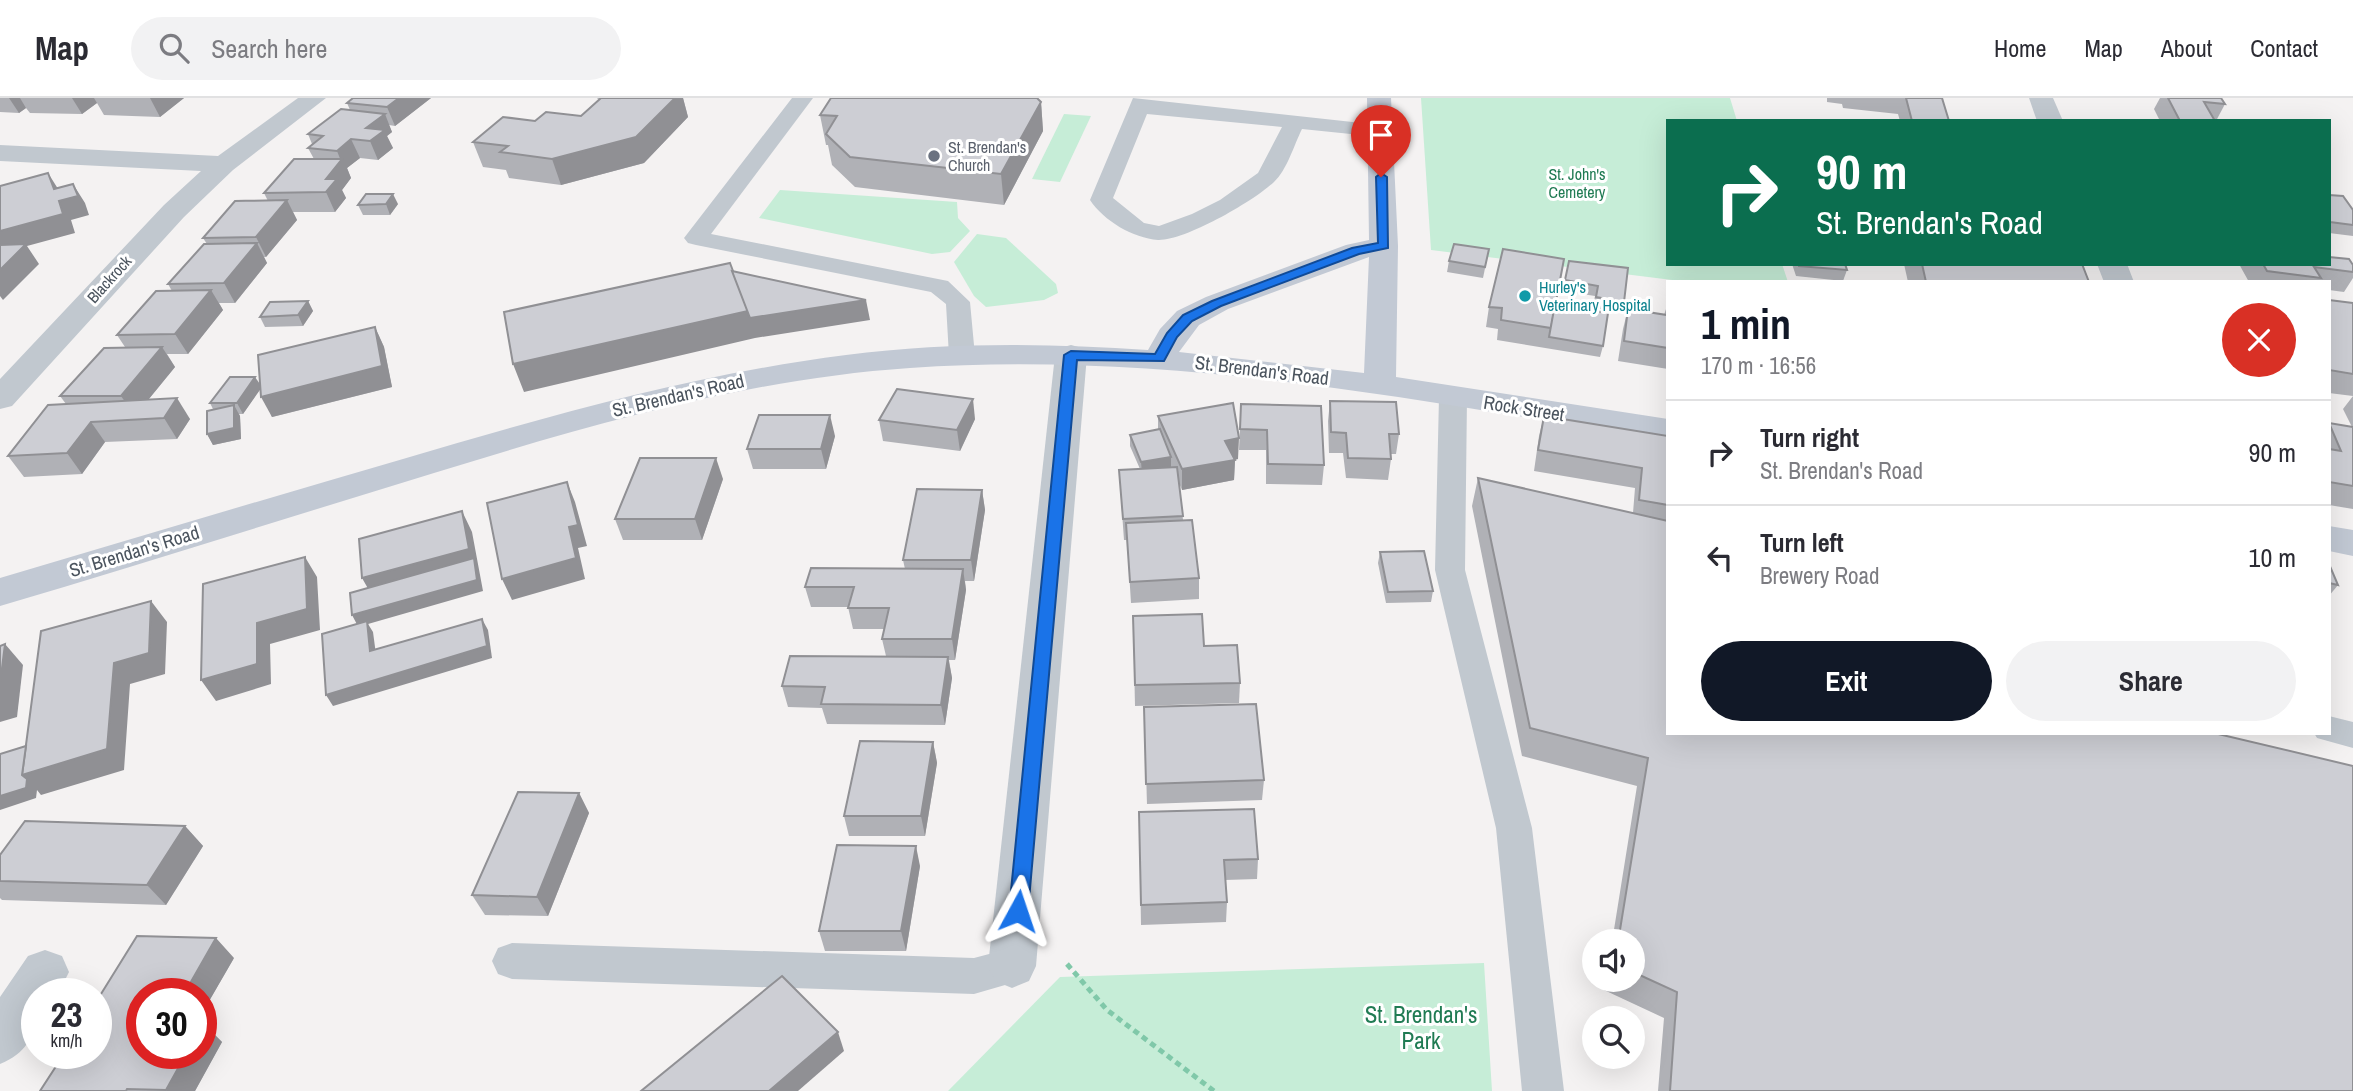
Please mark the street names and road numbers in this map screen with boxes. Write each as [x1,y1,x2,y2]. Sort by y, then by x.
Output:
street label: Blackrock [82,250,136,307]
street label: St. Brendan's Road [1194,349,1330,391]
street label: St. Brendan's Road [609,367,747,423]
street label: Rock Street [1482,389,1567,427]
street label: St. Brendan's Road [66,519,202,583]

